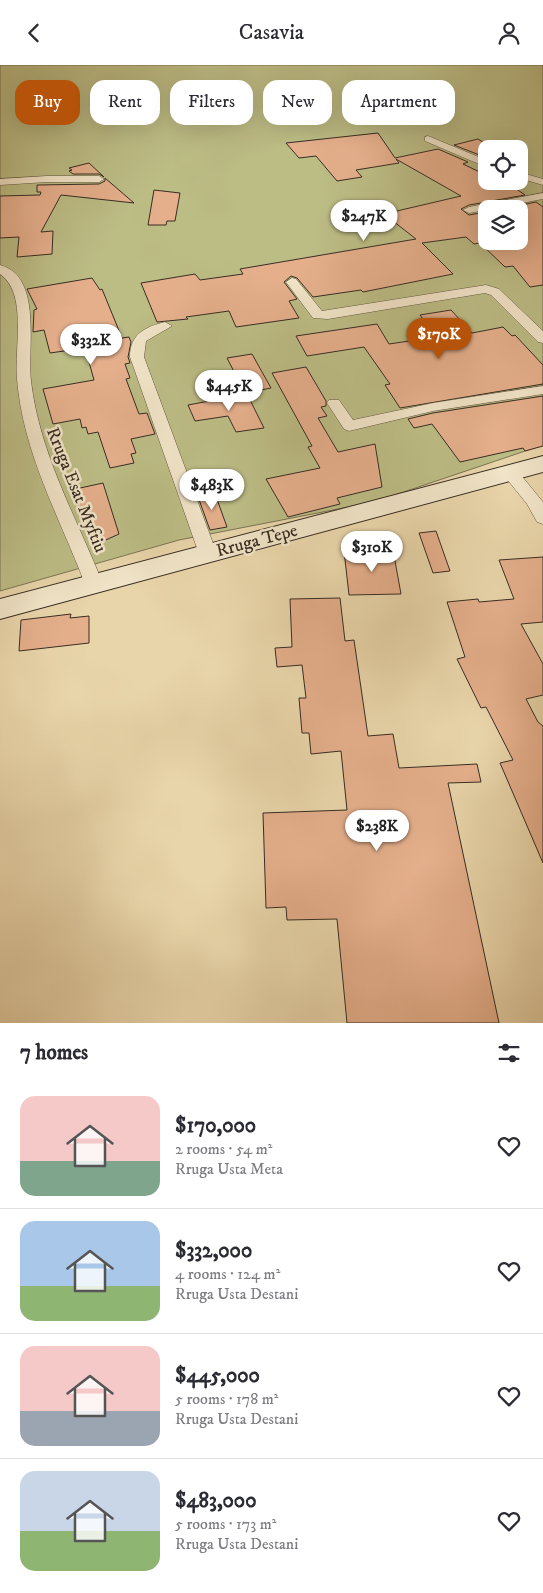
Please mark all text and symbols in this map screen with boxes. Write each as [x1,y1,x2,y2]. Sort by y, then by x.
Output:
icon: back [20,19,48,47]
text: Casavia [239,19,304,46]
icon: person [495,19,523,47]
chip: Buy [15,80,80,125]
chip: Rent [90,80,160,125]
chip: Filters [170,80,253,125]
chip: New [263,80,332,125]
chip: Apartment [342,80,455,125]
map controls [478,140,528,250]
button: locate [478,140,528,190]
pin: $247K [329,199,399,242]
button: layers [478,200,528,250]
text: $247K [342,206,386,226]
pin: $170K [404,317,474,360]
pin: $332K [56,323,126,366]
text: $170K [418,324,460,344]
text: $332K [71,330,111,350]
pin: $445K [194,369,264,412]
text: $445K [206,376,252,396]
street label: Rruga Esat Myftiu [41,424,111,556]
pin: $483K [177,469,247,511]
text: $483K [190,475,234,495]
street label: Rruga Tepe [214,520,300,562]
pin: $310K [337,531,407,573]
text: $310K [352,537,392,557]
pin: $238K [342,809,412,852]
text: $238K [356,816,398,836]
icon: filters [495,1039,523,1067]
text: 7 homes [20,1040,88,1066]
text: $170,000 [175,1113,256,1139]
icon: home [60,1116,120,1176]
icon: heart [495,1132,523,1160]
text: 2 rooms · 54 m² [175,1139,272,1159]
text: Rruga Usta Meta [175,1159,283,1179]
text: $332,000 [175,1238,252,1264]
icon: home [60,1241,120,1301]
icon: heart [495,1257,523,1285]
text: 4 rooms · 124 m² [175,1264,280,1284]
text: Rruga Usta Destani [175,1284,298,1304]
text: $445,000 [175,1363,260,1389]
icon: home [60,1366,120,1426]
icon: heart [495,1382,523,1410]
text: 5 rooms · 178 m² [175,1389,278,1409]
text: Rruga Usta Destani [175,1409,298,1429]
text: $483,000 [175,1488,256,1514]
icon: home [60,1491,120,1551]
icon: heart [495,1507,523,1535]
text: 5 rooms · 173 m² [175,1514,276,1534]
text: Rruga Usta Destani [175,1534,298,1554]

